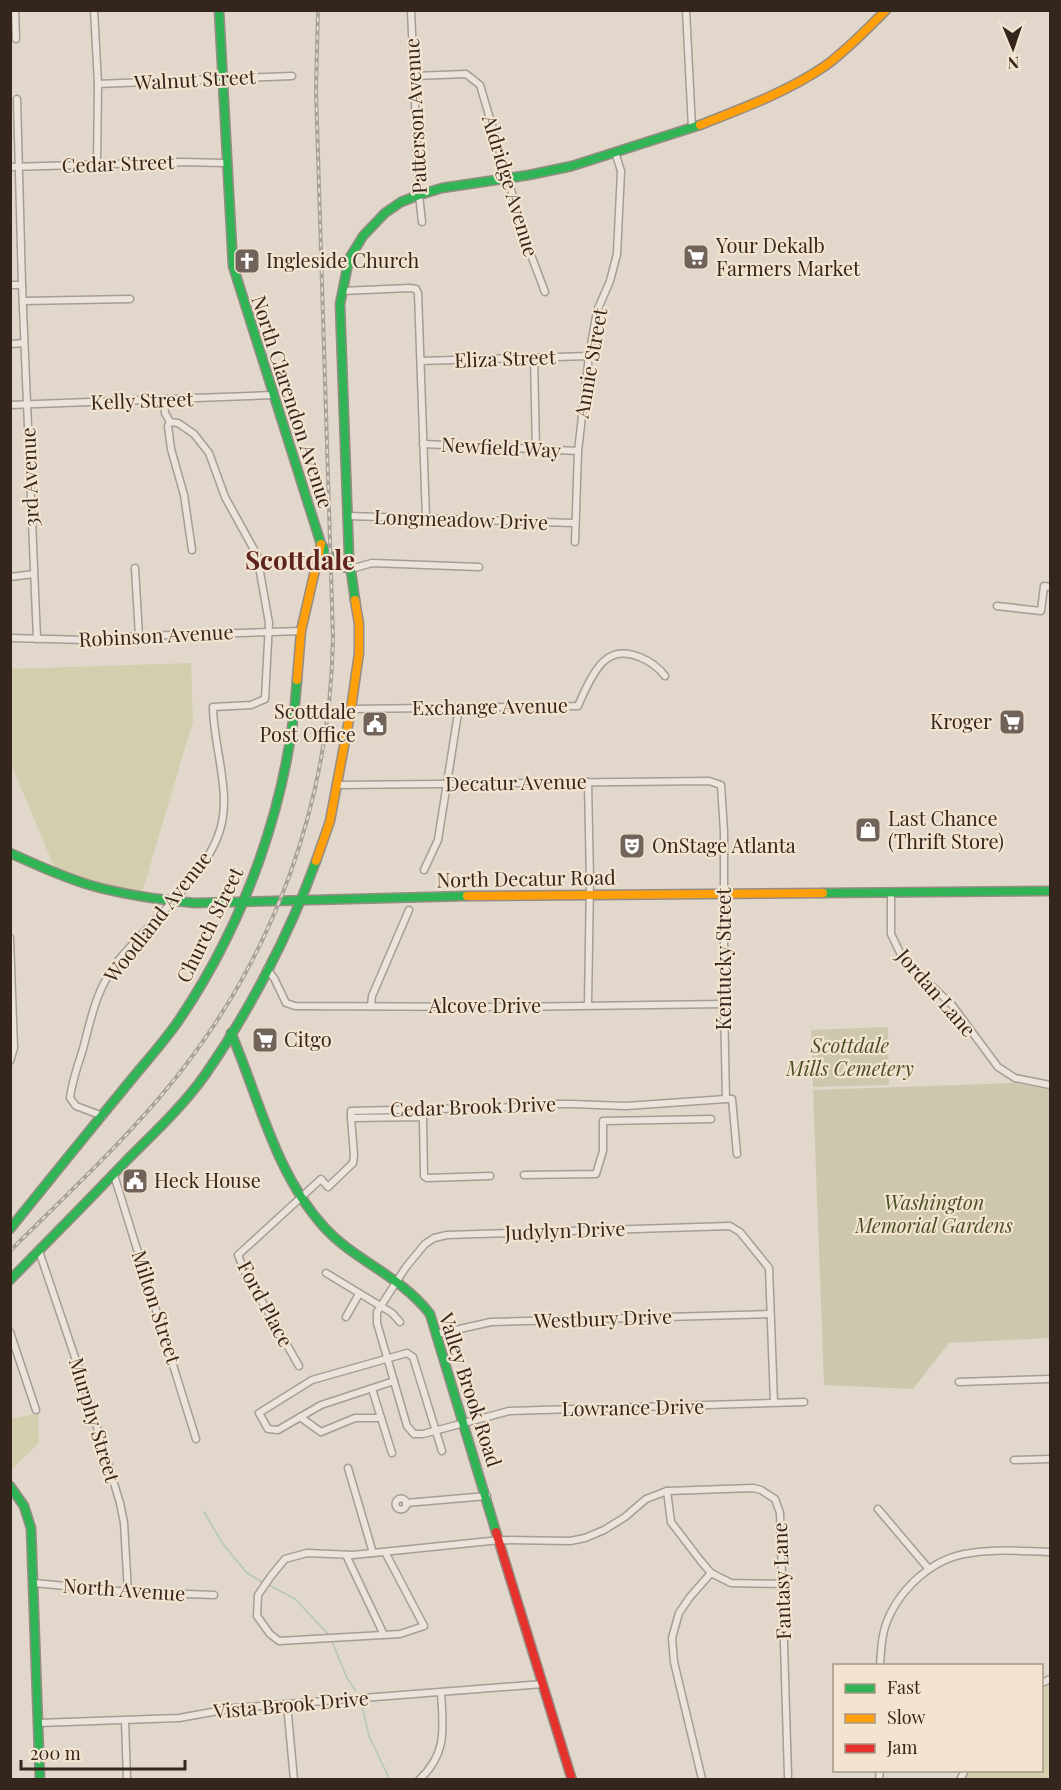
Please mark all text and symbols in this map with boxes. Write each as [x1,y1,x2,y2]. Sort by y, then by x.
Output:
north arrow [983,18,1043,78]
street label: Patterson Avenue [397,37,432,195]
text: N [1007,53,1020,74]
street label: Walnut Street [132,62,257,95]
street label: Aldridge Avenue [477,110,546,260]
street label: Cedar Street [61,147,176,178]
place label: Your Dekalb Farmers Market [715,231,861,281]
supermarket icon: Your Dekalb Farmers Market [681,242,711,272]
church icon: Ingleside Church [232,246,262,276]
place label: Ingleside Church [266,246,420,273]
street label: North Clarendon Avenue [246,292,341,511]
street label: Annie Street [566,305,613,421]
street label: Eliza Street [454,342,557,373]
street label: Kelly Street [90,384,195,415]
street label: 3rd Avenue [13,427,44,527]
street label: Newfield Way [440,430,562,463]
street label: Longmeadow Drive [374,502,549,535]
district label: Scottdale [245,542,355,577]
street label: Robinson Avenue [78,617,234,652]
street label: Exchange Avenue [412,691,568,720]
place label: Scottdale Post Office [260,697,356,747]
place label: Kroger [930,707,992,734]
supermarket icon: Kroger [997,707,1027,737]
public building icon: Scottdale Post Office [360,709,390,739]
street label: Decatur Avenue [445,767,587,796]
place label: Last Chance (Thrift Store) [888,804,1004,854]
shop icon: Last Chance (Thrift Store) [853,815,883,845]
theatre icon: OnStage Atlanta [617,831,647,861]
place label: OnStage Atlanta [652,831,796,858]
street label: Woodland Avenue [96,845,217,988]
street label: Church Street [169,861,249,987]
street label: North Decatur Road [436,862,616,893]
street label: Kentucky Street [709,887,736,1030]
street label: Jordan Lane [891,942,983,1042]
street label: Alcove Drive [428,991,541,1018]
supermarket icon: Citgo [250,1025,280,1055]
place label: Citgo [284,1025,332,1052]
park label: Scottdale Mills Cemetery [785,1031,914,1081]
street label: Cedar Brook Drive [389,1089,556,1122]
public building icon: Heck House [120,1166,150,1196]
place label: Heck House [154,1166,261,1193]
park label: Washington Memorial Gardens [854,1188,1013,1238]
street label: Judylyn Drive [503,1214,626,1245]
street label: Milton Street [126,1246,189,1368]
street label: Ford Place [232,1255,300,1351]
street label: Westbury Drive [532,1302,672,1333]
street label: Valley Brook Road [433,1308,509,1471]
street label: Murphy Street [64,1354,127,1486]
street label: Lowrance Drive [561,1392,704,1421]
street label: Fantasy Lane [765,1522,796,1640]
street label: North Avenue [62,1571,186,1606]
legend [833,1664,1043,1772]
text: Fast [887,1675,921,1699]
street label: Vista Brook Drive [211,1683,370,1724]
text: Slow [887,1705,925,1729]
scale bar [21,1733,184,1771]
text: Jam [886,1735,917,1759]
text: 200 m [30,1741,81,1765]

